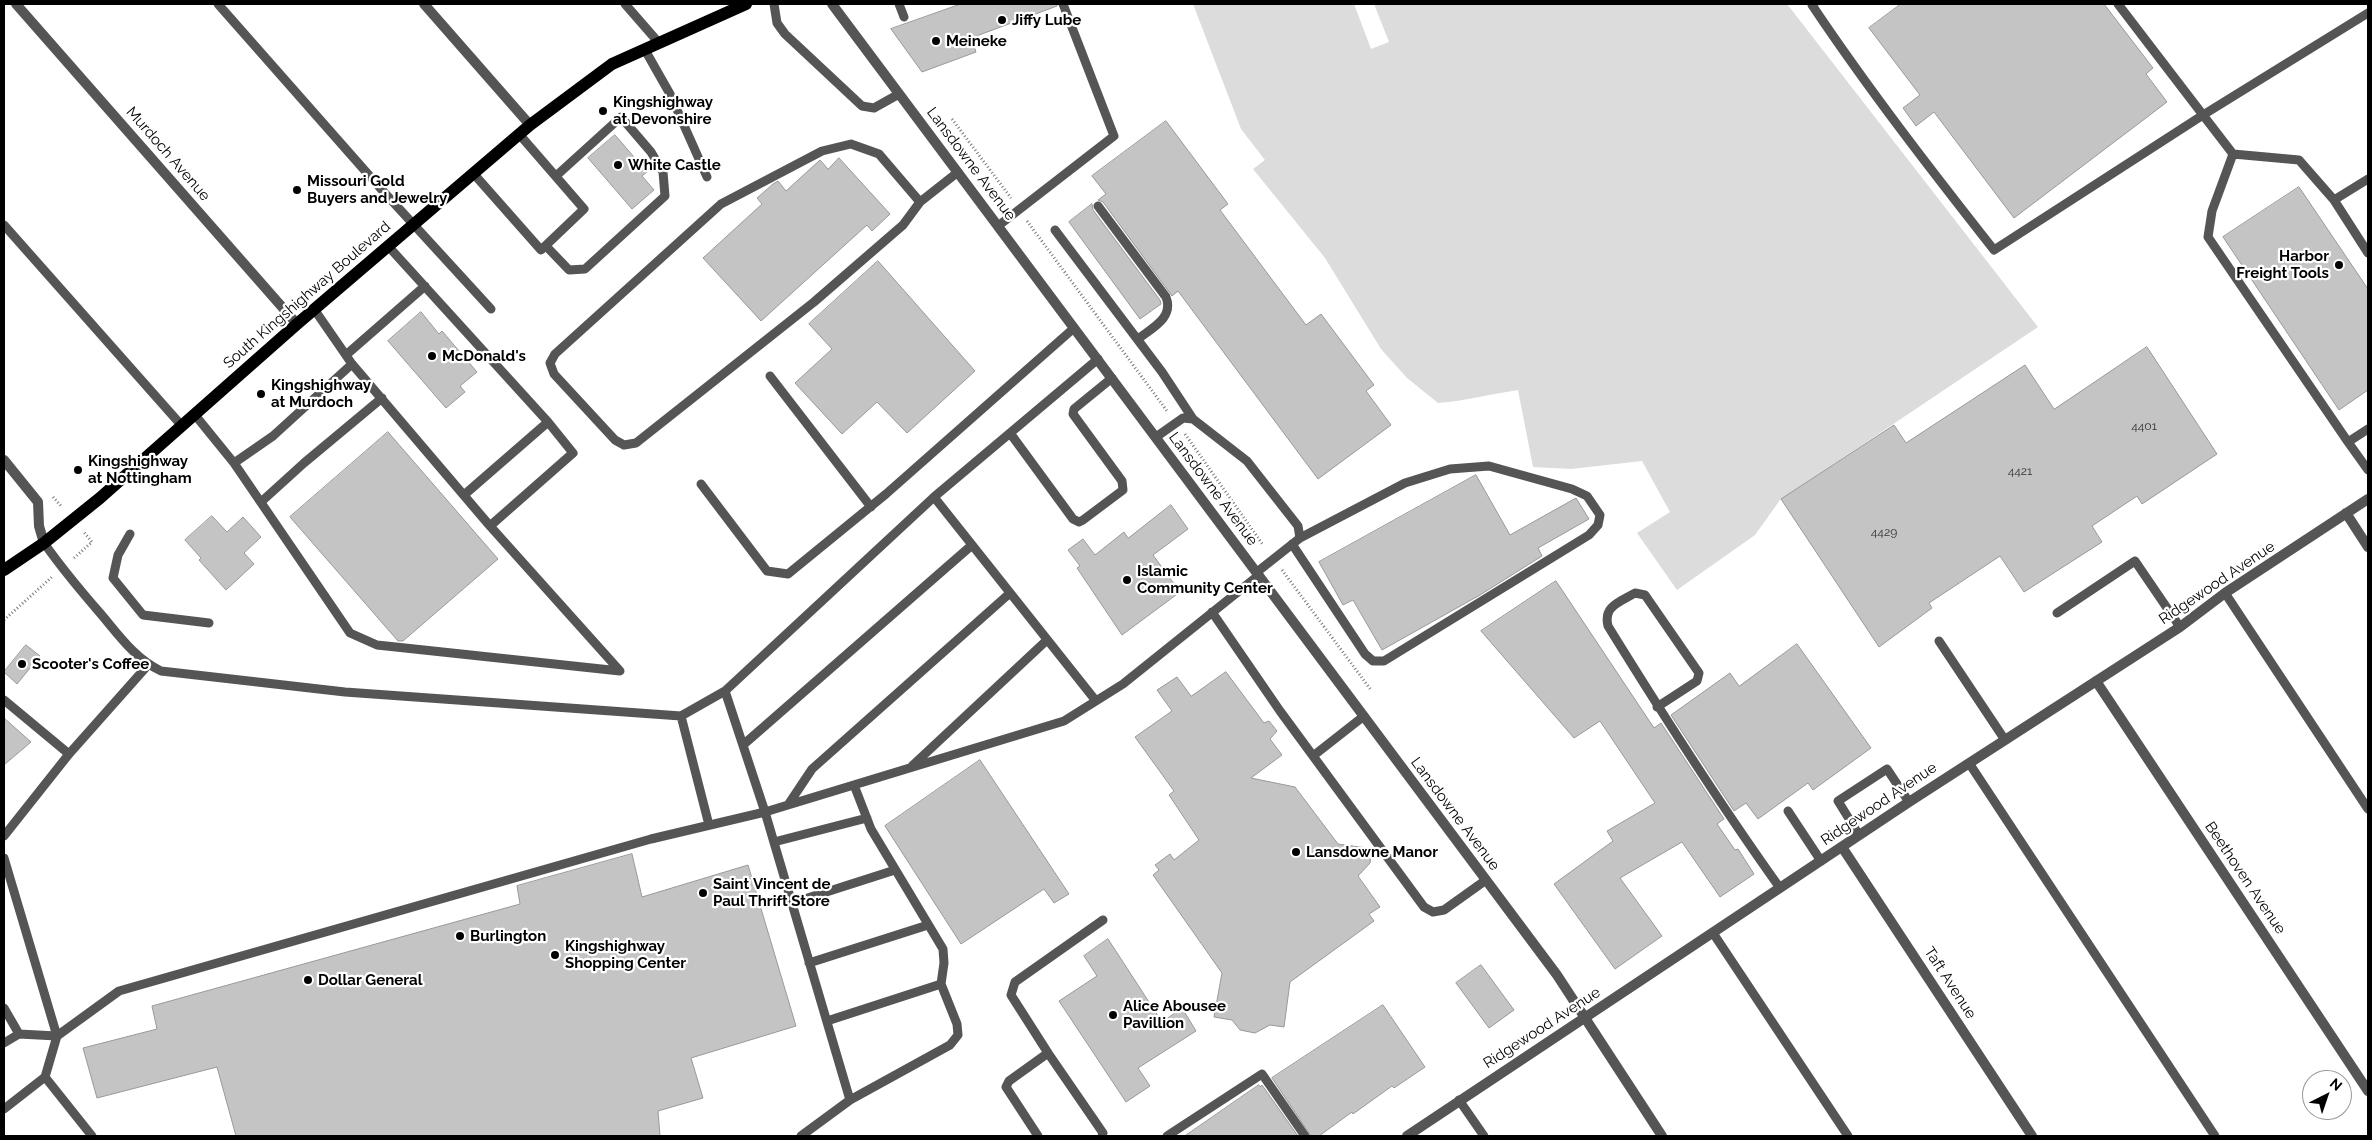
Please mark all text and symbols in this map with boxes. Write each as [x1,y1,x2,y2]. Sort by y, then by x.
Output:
place label: Jiffy Lube [1012,11,1081,29]
marker: Jiffy Lube [996,14,1008,26]
place label: Meineke [946,32,1007,50]
marker: Meineke [930,35,942,47]
place label: Kingshighway at Devonshire [613,93,713,128]
street label: Murdoch Avenue [122,103,214,205]
street label: Lansdowne Avenue [923,104,1019,224]
marker: Kingshighway at Devonshire [597,105,609,117]
place label: White Castle [628,156,721,174]
marker: White Castle [612,159,624,171]
place label: Missouri Gold Buyers and Jewelry [307,172,447,207]
marker: Missouri Gold Buyers and Jewelry [291,184,303,196]
street label: South Kingshighway Boulevard [220,218,394,372]
place label: Harbor Freight Tools [2236,247,2329,282]
marker: Harbor Freight Tools [2333,259,2345,271]
place label: McDonald's [442,347,526,365]
marker: McDonald's [426,350,438,362]
place label: Kingshighway at Murdoch [271,376,371,411]
marker: Kingshighway at Murdoch [255,388,267,400]
house number: 4401 [2131,419,2157,433]
street label: Lansdowne Avenue [1165,429,1261,549]
place label: Kingshighway at Nottingham [88,452,192,487]
marker: Kingshighway at Nottingham [72,464,84,476]
house number: 4421 [2008,464,2032,478]
house number: 4429 [1871,525,1897,539]
street label: Ridgewood Avenue [2156,538,2278,628]
place label: Islamic Community Center [1137,562,1273,597]
marker: Islamic Community Center [1121,574,1133,586]
place label: Scooter's Coffee [32,655,149,673]
marker: Scooter's Coffee [16,658,28,670]
street label: Lansdowne Avenue [1407,754,1503,874]
street label: Ridgewood Avenue [1818,759,1940,849]
street label: Beethoven Avenue [2201,818,2289,938]
place label: Lansdowne Manor [1306,843,1438,861]
marker: Lansdowne Manor [1290,846,1302,858]
place label: Saint Vincent de Paul Thrift Store [713,875,830,910]
marker: Saint Vincent de Paul Thrift Store [697,887,709,899]
place label: Burlington [470,927,546,945]
marker: Burlington [454,930,466,942]
place label: Kingshighway Shopping Center [565,937,686,972]
street label: Taft Avenue [1920,944,1980,1022]
marker: Kingshighway Shopping Center [549,949,561,961]
place label: Dollar General [318,971,422,989]
marker: Dollar General [302,974,314,986]
street label: Ridgewood Avenue [1480,983,1604,1073]
place label: Alice Abousee Pavillion [1123,997,1226,1032]
marker: Alice Abousee Pavillion [1107,1009,1119,1021]
north arrow [2302,1070,2352,1120]
text: N [2327,1075,2345,1094]

